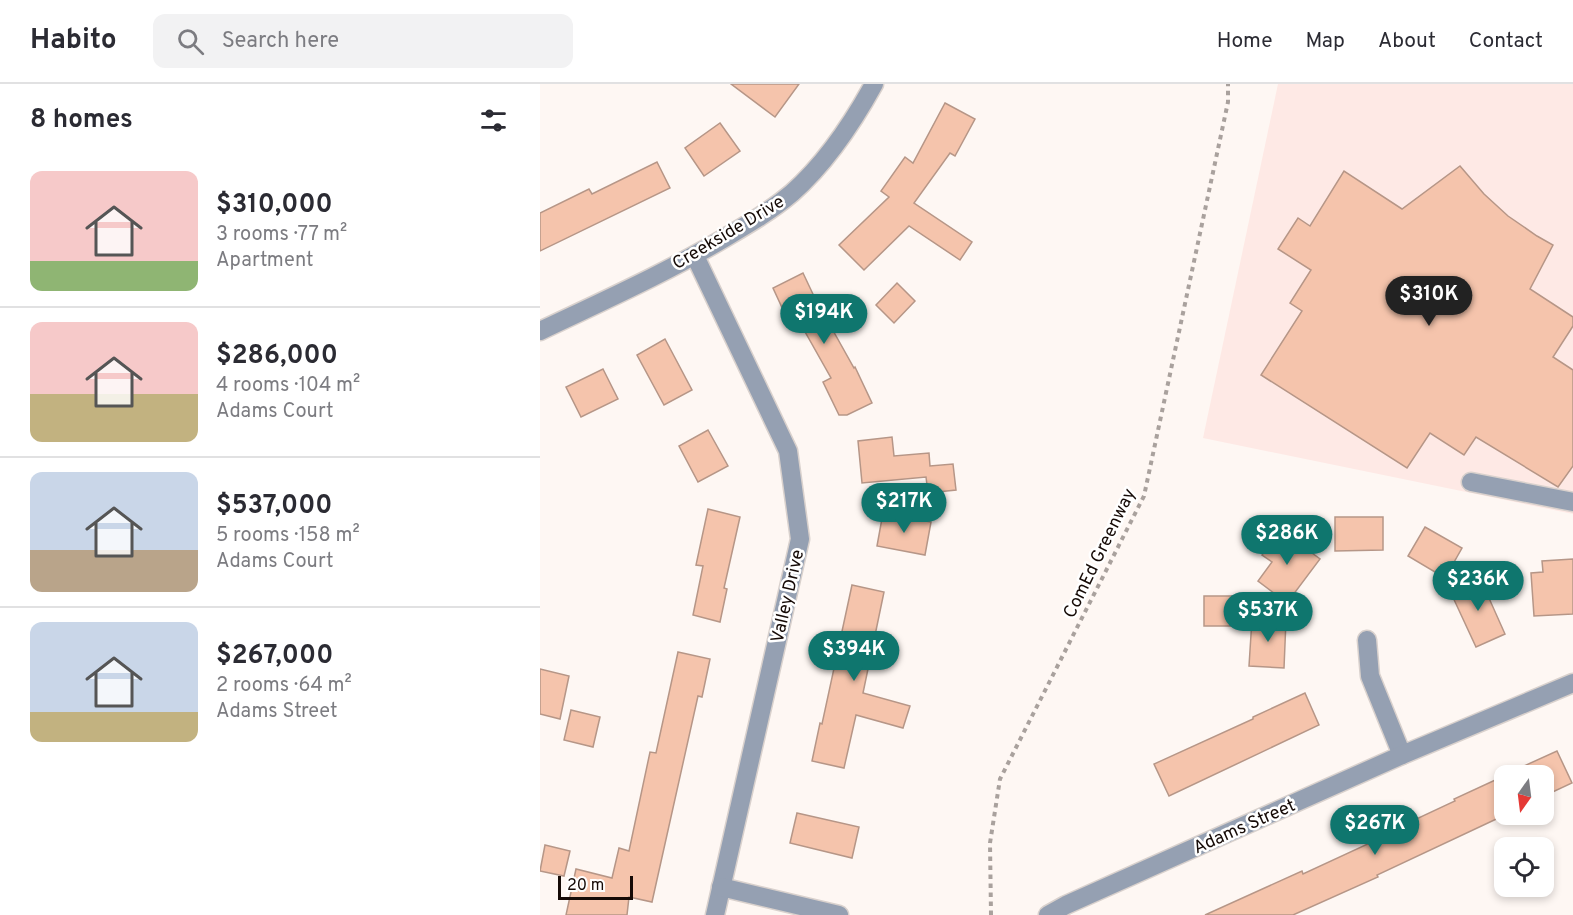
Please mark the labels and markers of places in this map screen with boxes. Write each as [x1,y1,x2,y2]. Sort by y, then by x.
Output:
pin: $310K [1387,276,1471,327]
pin: $194K [782,294,866,345]
pin: $217K [862,483,946,534]
pin: $286K [1245,515,1329,566]
pin: $236K [1436,561,1520,612]
pin: $537K [1226,592,1310,643]
pin: $394K [812,631,896,682]
pin: $267K [1333,805,1417,856]

